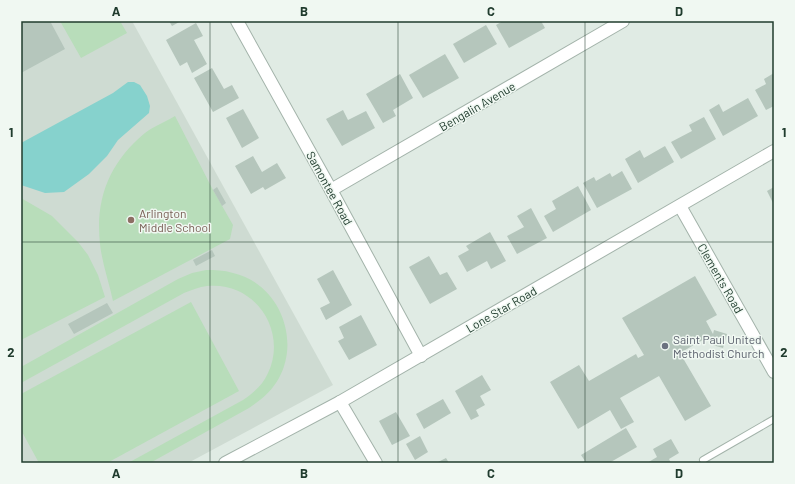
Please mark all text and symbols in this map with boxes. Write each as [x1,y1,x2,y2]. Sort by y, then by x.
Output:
text: A [112,3,121,19]
text: B [300,3,308,19]
text: C [487,3,495,19]
text: D [675,3,683,19]
street label: Bengalin Avenue [436,78,518,134]
text: 1 [9,124,13,140]
text: 1 [782,124,786,140]
street label: Samontee Road [304,149,356,227]
place label: Arlington Middle School [139,206,211,234]
marker: Arlington Middle School [126,215,136,225]
street label: Clements Road [695,241,747,315]
street label: Lone Star Road [463,283,539,335]
place label: Saint Paul United Methodist Church [673,332,765,360]
marker: Saint Paul United Methodist Church [660,341,670,351]
text: 2 [7,344,15,360]
text: 2 [780,344,788,360]
text: A [112,465,121,481]
text: B [300,465,308,481]
text: C [487,465,495,481]
text: D [675,465,683,481]

